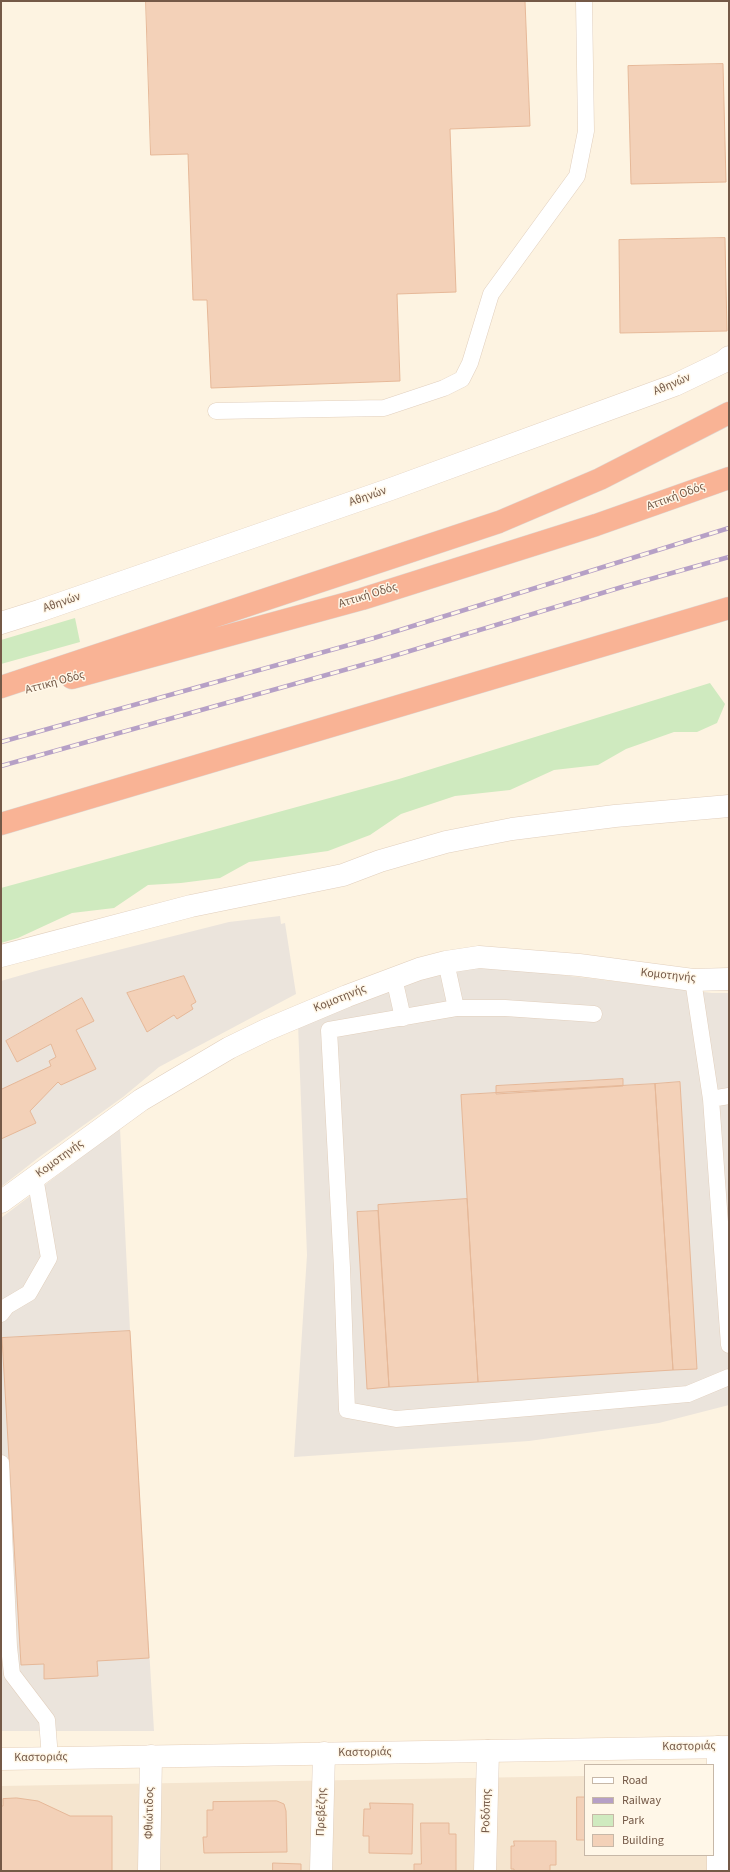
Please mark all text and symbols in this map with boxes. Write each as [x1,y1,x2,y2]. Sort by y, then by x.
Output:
street label: Αθηνών [651,371,693,399]
street label: Αττική Οδός [645,480,707,514]
street label: Αθηνών [347,484,389,510]
street label: Αττική Οδός [337,580,399,612]
street label: Αθηνών [41,590,83,616]
street label: Αττική Οδός [24,668,86,698]
street label: Κομοτηνής [640,966,696,986]
street label: Κομοτηνής [312,982,368,1016]
street label: Κομοτηνής [33,1137,87,1181]
street label: Καστοριάς [662,1739,716,1755]
street label: Καστοριάς [338,1745,392,1761]
street label: Καστοριάς [14,1750,68,1766]
legend [584,1764,714,1856]
text: Road [622,1772,648,1789]
street label: Φθιώτιδος [142,1787,158,1839]
street label: Πρεβέζης [314,1787,330,1837]
street label: Ροδόπης [479,1789,495,1833]
text: Railway [622,1792,661,1809]
text: Park [622,1812,644,1829]
text: Building [622,1832,664,1849]

